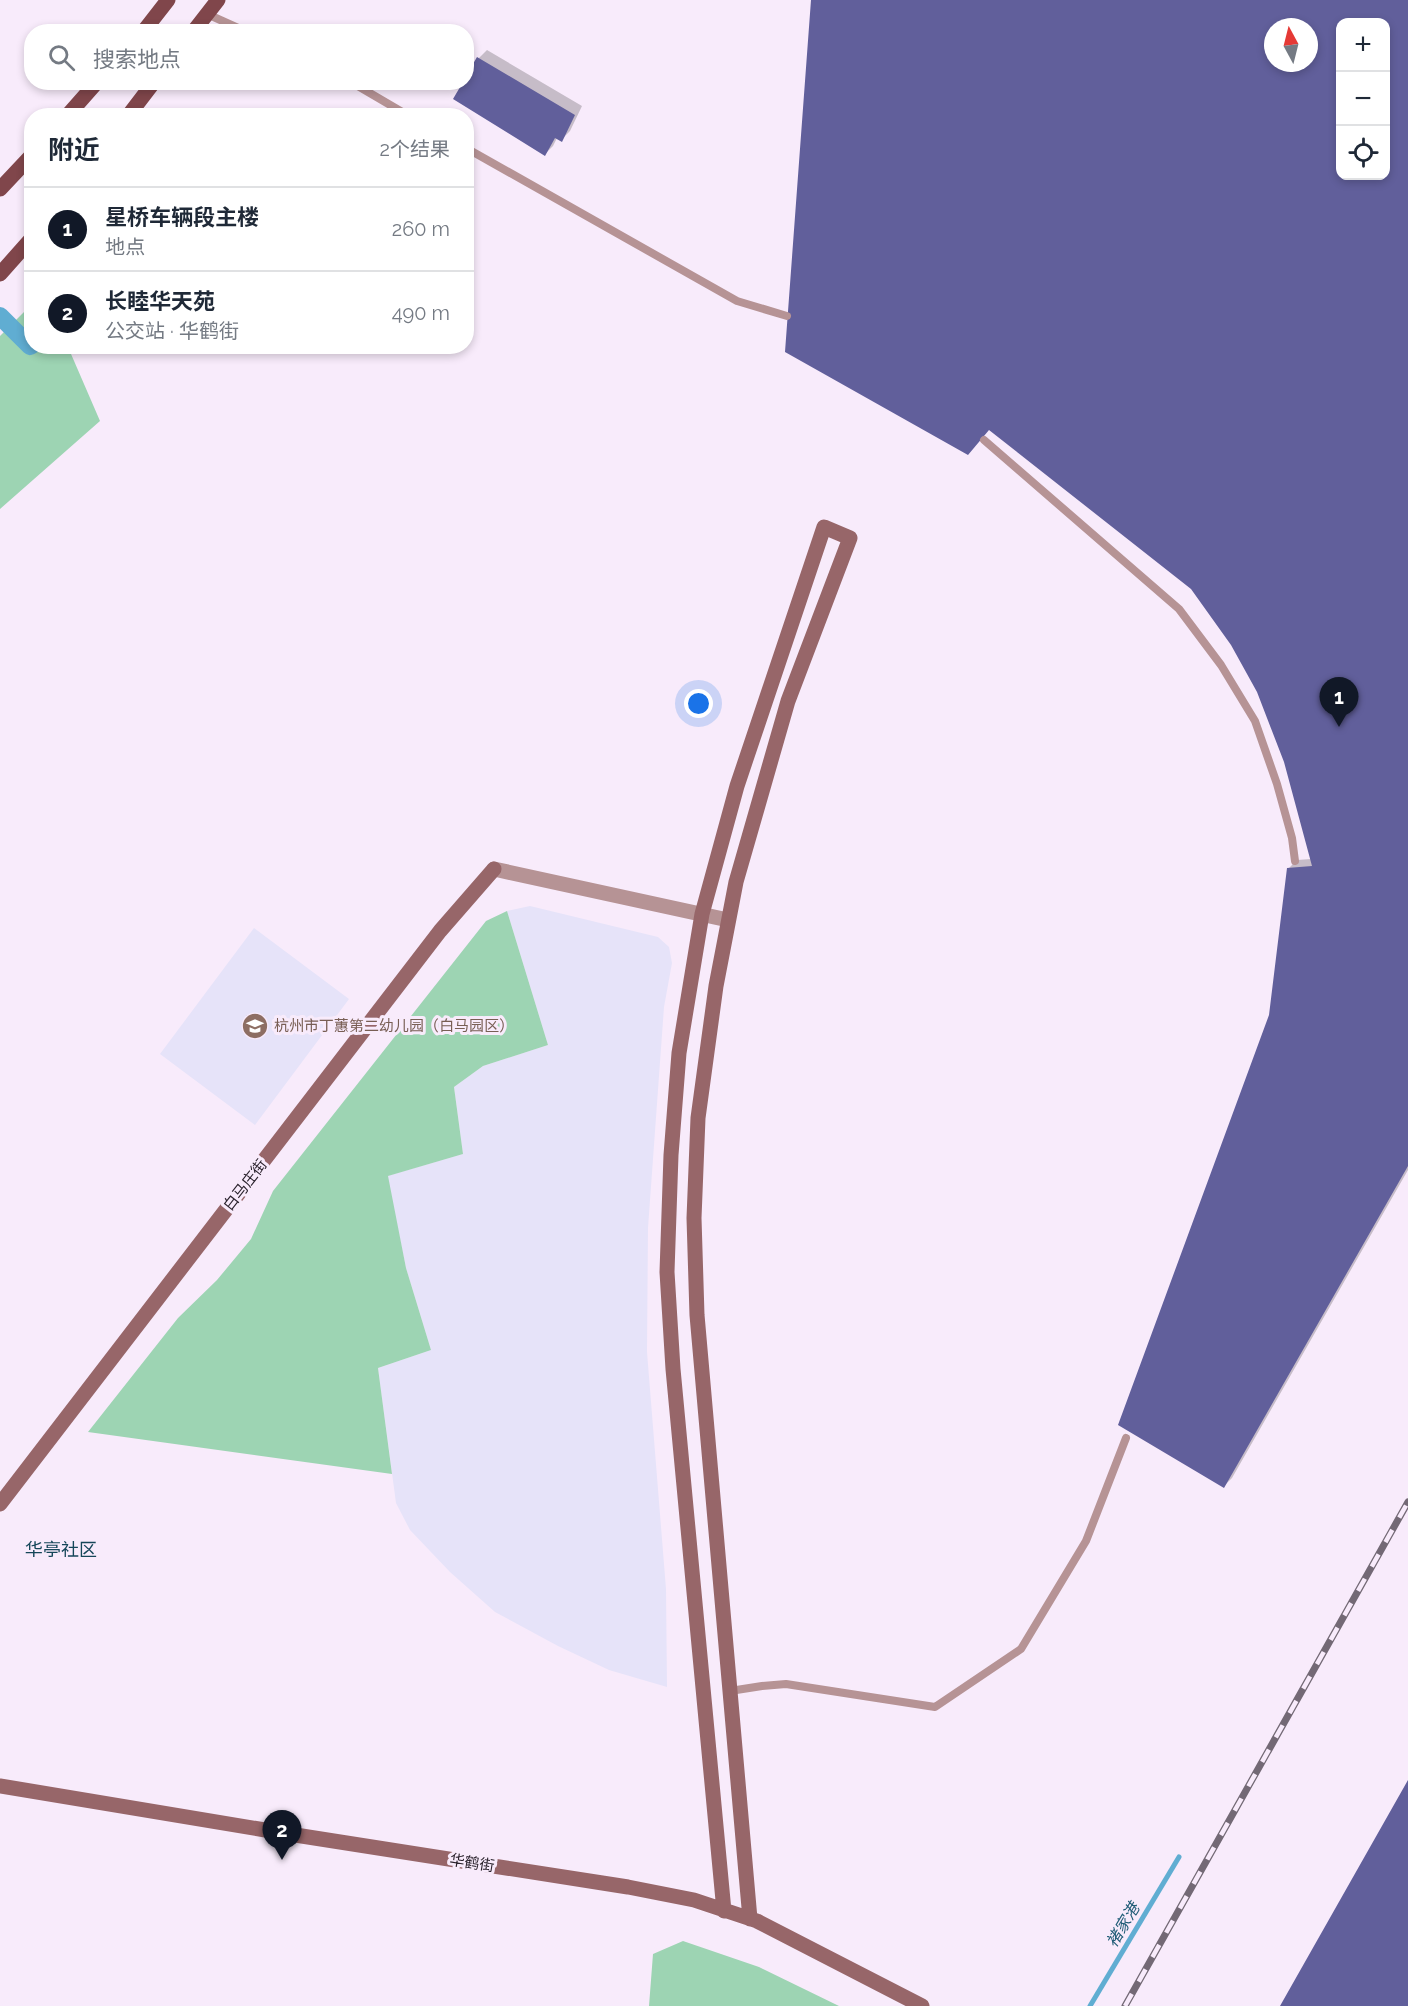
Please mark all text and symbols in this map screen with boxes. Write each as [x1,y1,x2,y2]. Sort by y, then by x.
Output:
north arrow [1264,18,1318,72]
map controls [1336,18,1390,180]
button: + [1336,18,1390,72]
search box [24,24,474,90]
icon: search [45,41,78,74]
text: 搜索地点 [93,46,181,72]
button: − [1336,72,1390,126]
button: locate [1336,126,1390,180]
text: 附近 [48,135,100,165]
text: 2个结果 [380,137,450,161]
text: 星桥车辆段主楼 [105,204,259,230]
text: 1 [63,217,72,241]
text: 260 m [392,217,450,241]
text: 地点 [105,235,145,259]
text: 长睦华天苑 [105,288,215,314]
text: 2 [62,301,73,325]
text: 490 m [392,301,450,325]
text: 公交站 · 华鹤街 [105,319,239,343]
pin: 1 [1320,678,1358,727]
your location [684,689,713,718]
school or university icon: 杭州市丁蕙第二幼儿园（白马园区） [240,1011,270,1041]
place label: 杭州市丁蕙第二幼儿园（白马园区） [274,1017,514,1035]
street label: 白马庄街 [219,1156,271,1214]
district label: 华亭社区 [25,1539,97,1560]
pin: 2 [262,1810,302,1860]
street label: 华鹤街 [448,1851,496,1875]
water label: 褚家港 [1102,1898,1145,1950]

